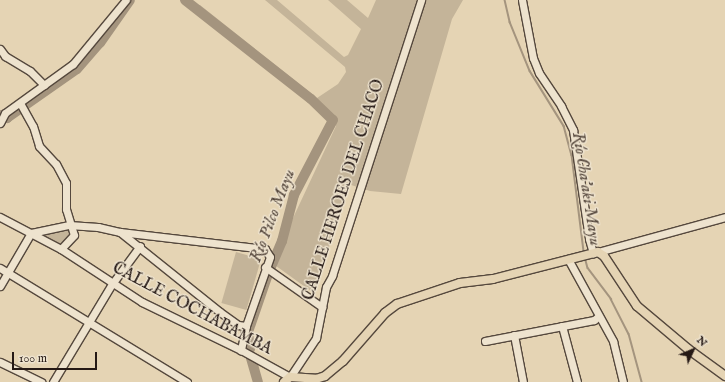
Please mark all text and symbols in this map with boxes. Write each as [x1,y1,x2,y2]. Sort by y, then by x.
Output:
street label: CALLE HEROES DEL CHACO [299,77,389,303]
water label: Río Cha'aki Mayu [567,131,605,247]
water label: Río Pilco Mayu [246,167,300,265]
street label: CALLE COCHABAMBA [109,259,275,359]
north arrow [673,330,713,370]
text: N [693,333,710,350]
scale bar [14,344,99,370]
text: 100 m [19,351,47,366]

